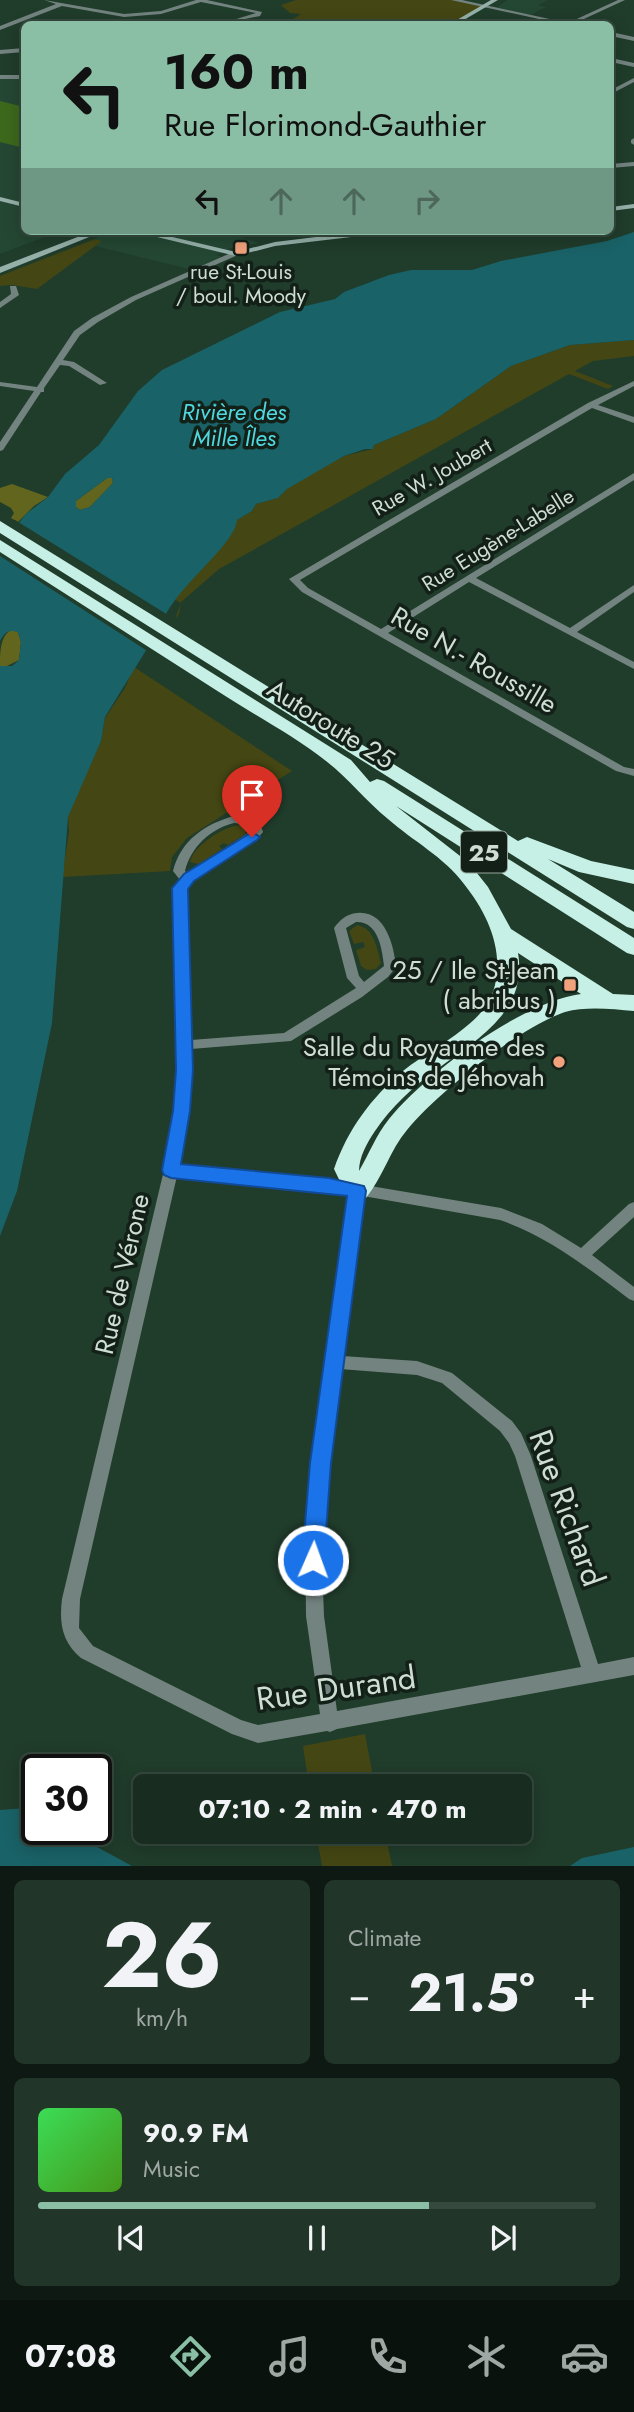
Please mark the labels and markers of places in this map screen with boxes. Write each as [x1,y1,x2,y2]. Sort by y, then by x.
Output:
marker: rue St-Louis / boul. Moody [233,240,249,256]
place label: rue St-Louis / boul. Moody [176,257,307,311]
pin [222,765,282,837]
place label: 25 / Ile St-Jean ( abribus ) [392,951,556,1019]
marker: 25 / Ile St-Jean ( abribus ) [562,977,578,993]
place label: Salle du Royaume des Témoins de Jéhovah [303,1028,545,1096]
marker: Salle du Royaume des Témoins de Jéhovah [551,1054,567,1070]

